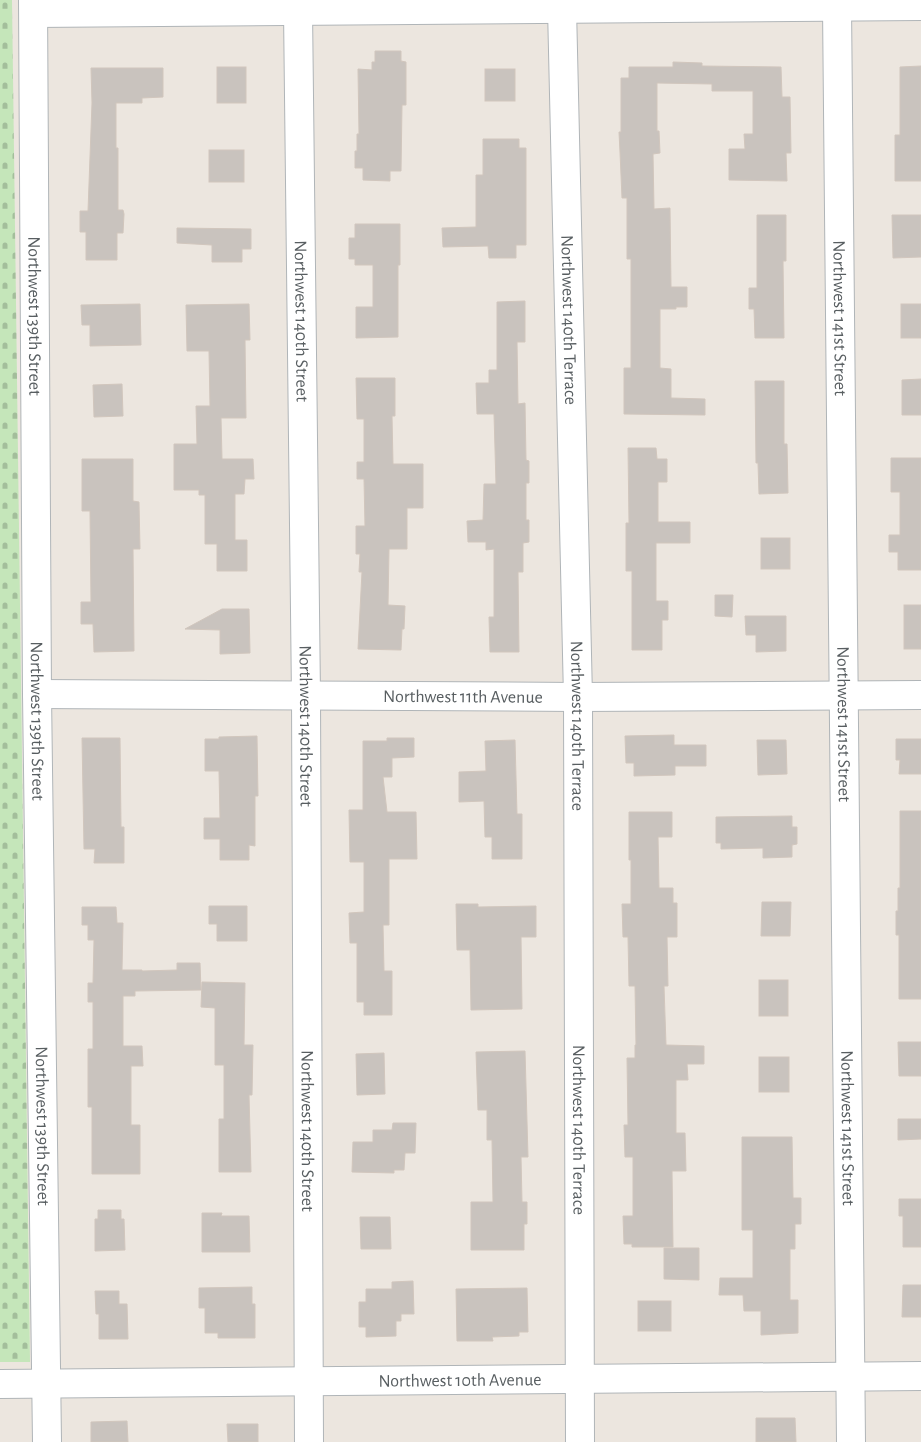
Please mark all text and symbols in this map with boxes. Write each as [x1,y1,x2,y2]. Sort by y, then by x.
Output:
street label: Northwest 140th Terrace [557,235,579,405]
street label: Northwest 139th Street [24,236,43,396]
street label: Northwest 140th Street [291,240,311,402]
street label: Northwest 141st Street [829,240,849,396]
street label: Northwest 140th Terrace [567,640,586,811]
street label: Northwest 139th Street [27,641,46,801]
street label: Northwest 140th Street [295,645,314,807]
street label: Northwest 141st Street [833,646,853,802]
street label: Northwest 11th Avenue [383,688,543,707]
street label: Northwest 140th Terrace [569,1045,587,1215]
street label: Northwest 139th Street [32,1046,52,1206]
street label: Northwest 140th Street [297,1050,316,1212]
street label: Northwest 141st Street [837,1050,857,1206]
street label: Northwest 10th Avenue [378,1371,542,1391]

